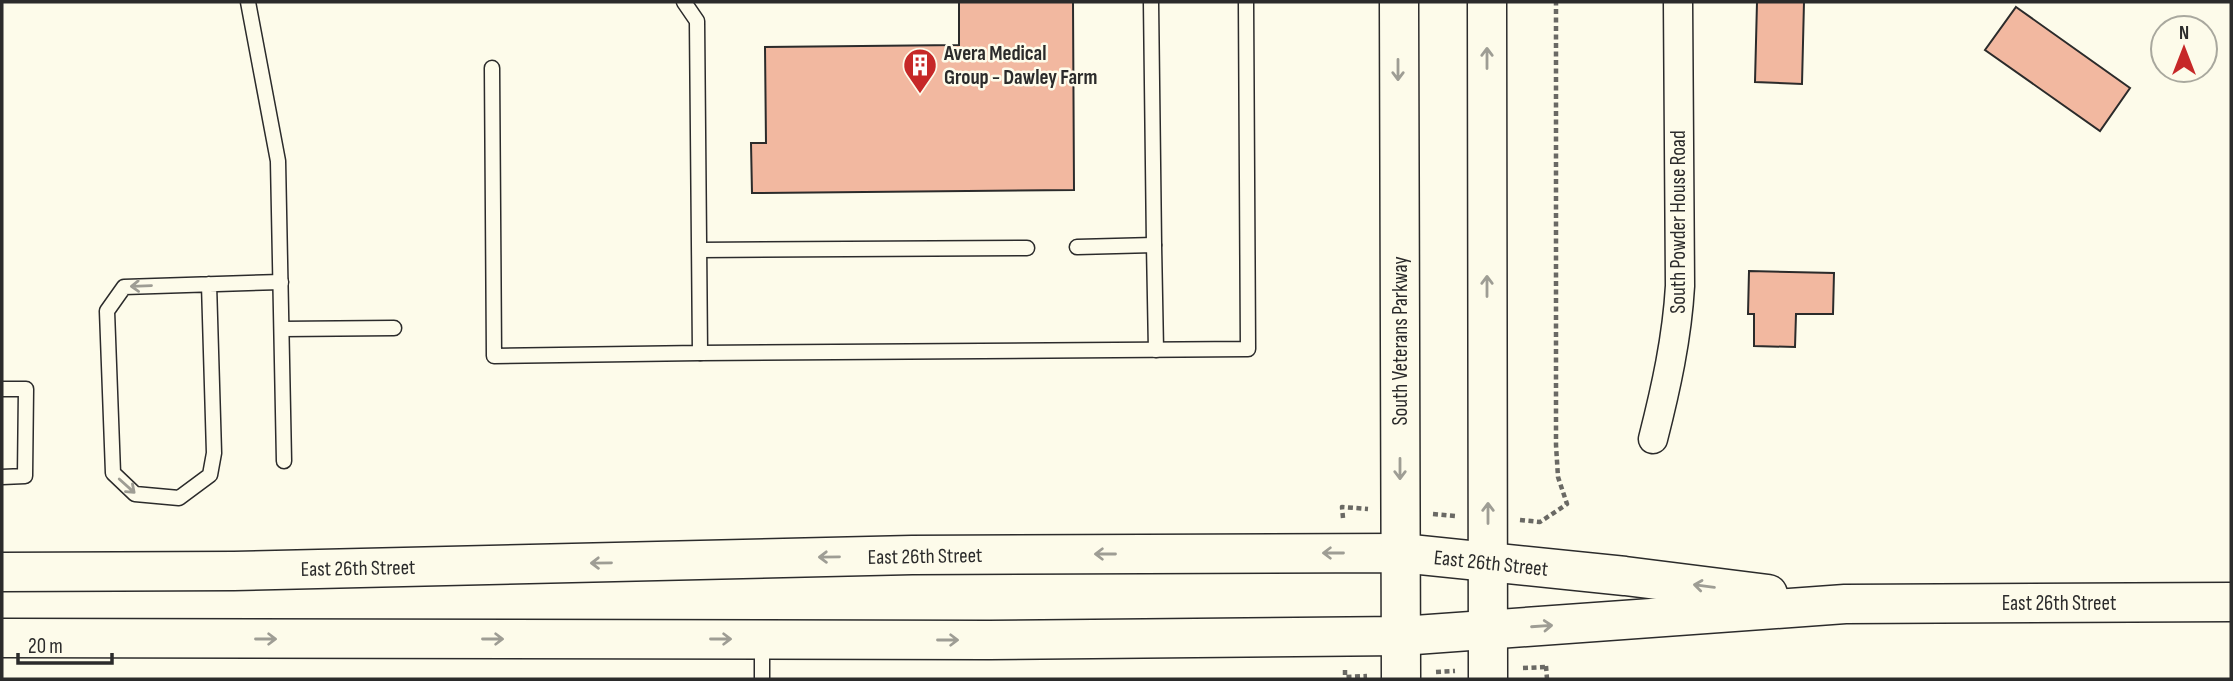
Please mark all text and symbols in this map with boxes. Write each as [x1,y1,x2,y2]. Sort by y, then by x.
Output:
north arrow [2149,14,2219,84]
text: N [2179,22,2189,45]
place label: Avera Medical Group - Dawley Farm [943,41,1097,90]
building icon: Avera Medical Group - Dawley Farm [901,46,939,95]
one-way arrow [1480,47,1494,70]
one-way arrow [1391,58,1405,81]
street label: South Powder House Road [1666,130,1691,314]
street label: South Veterans Parkway [1388,256,1413,426]
one-way arrow [1480,274,1494,297]
one-way arrow [130,280,153,293]
one-way arrow [1393,457,1407,480]
one-way arrow [118,477,135,494]
one-way arrow [1481,502,1495,525]
street label: East 26th Street [867,543,983,570]
street label: East 26th Street [1433,545,1549,582]
one-way arrow [1321,546,1344,560]
one-way arrow [1094,547,1117,561]
one-way arrow [817,551,840,564]
street label: East 26th Street [300,555,416,582]
one-way arrow [590,556,613,569]
one-way arrow [1693,580,1716,593]
street label: East 26th Street [2002,591,2116,616]
one-way arrow [1531,620,1554,633]
scale bar [18,622,112,666]
one-way arrow [254,632,277,646]
one-way arrow [482,632,505,646]
one-way arrow [709,632,732,646]
one-way arrow [937,633,960,647]
text: 20 m [28,634,63,659]

